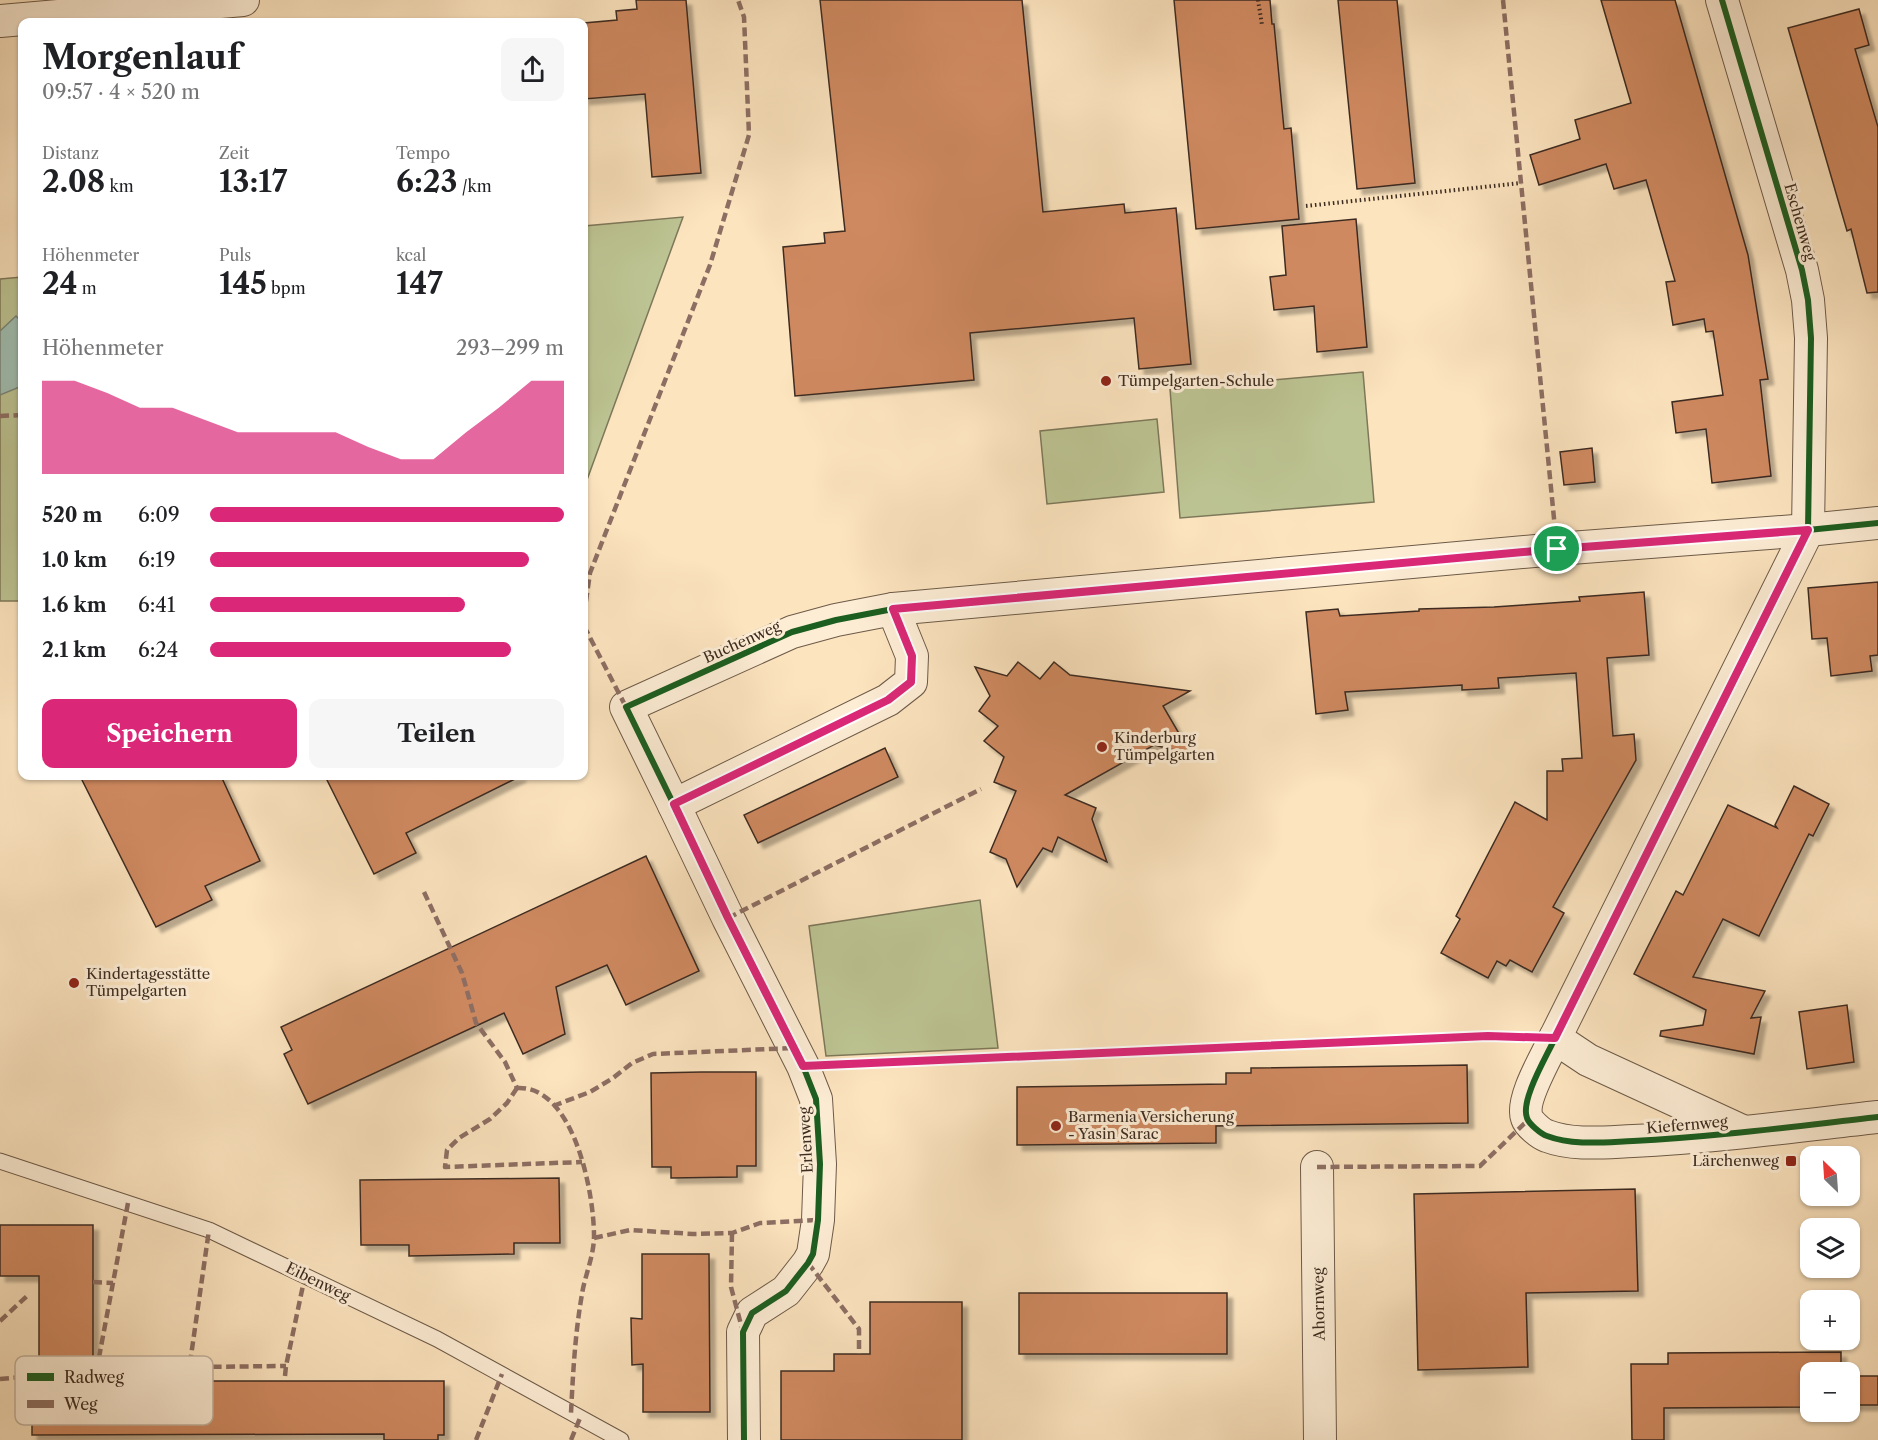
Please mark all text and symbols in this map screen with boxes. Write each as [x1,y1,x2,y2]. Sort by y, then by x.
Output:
text: Morgenlauf [42,37,241,78]
button: share [501,38,564,101]
text: 09:57 · 4 × 520 m [42,80,200,104]
text: Distanz [42,143,99,163]
text: Zeit [219,143,249,163]
text: Tempo [396,143,450,163]
text: 2.08 [42,163,105,200]
text: 13:17 [219,163,288,200]
text: 6:23 [396,163,458,200]
text: km [105,176,134,196]
text: /km [458,176,492,196]
street label: Eschenweg [1780,181,1821,263]
text: Höhenmeter [42,245,139,265]
text: Puls [219,245,251,265]
text: kcal [396,245,426,265]
text: 24 [42,265,78,302]
text: 145 [219,265,267,302]
text: 147 [396,265,443,302]
text: m [78,278,97,298]
text: bpm [267,278,306,298]
text: Höhenmeter [42,336,164,360]
text: 293–299 m [456,336,564,360]
place label: Tümpelgarten-Schule [1118,371,1274,390]
marker: Tümpelgarten-Schule [1099,374,1113,388]
text: 520 m [42,503,103,527]
text: 6:09 [138,503,180,527]
pin [1531,523,1582,574]
icon: arrive [1540,532,1573,565]
text: 1.0 km [42,548,107,572]
text: 6:19 [138,548,175,572]
text: 1.6 km [42,593,107,617]
text: 6:41 [138,593,175,617]
street label: Buchenweg [700,616,784,667]
text: 2.1 km [42,638,106,662]
text: 6:24 [138,638,178,662]
button: Speichern [42,699,297,768]
button: Teilen [309,699,564,768]
place label: Kinderburg Tümpelgarten [1114,728,1216,764]
marker: Kinderburg Tümpelgarten [1095,740,1109,754]
place label: Kindertagesstätte Tümpelgarten [86,964,210,1000]
marker: Kindertagesstätte Tümpelgarten [67,976,81,990]
street label: Erlenweg [794,1106,817,1174]
place label: Barmenia Versicherung - Yasin Sarac [1068,1107,1234,1143]
street label: Kiefernweg [1645,1111,1729,1138]
marker: Barmenia Versicherung - Yasin Sarac [1049,1119,1063,1133]
north arrow [1800,1146,1860,1206]
map controls [1800,1146,1860,1422]
place label: Lärchenweg [1692,1151,1779,1170]
marker: Lärchenweg [1784,1154,1798,1168]
button: layers [1800,1218,1860,1278]
street label: Eibenweg [283,1258,354,1305]
street label: Ahornweg [1308,1267,1329,1342]
button: + [1800,1290,1860,1350]
legend [15,1356,213,1425]
button: − [1800,1362,1860,1422]
text: Radweg [64,1367,124,1387]
text: Weg [63,1394,98,1414]

